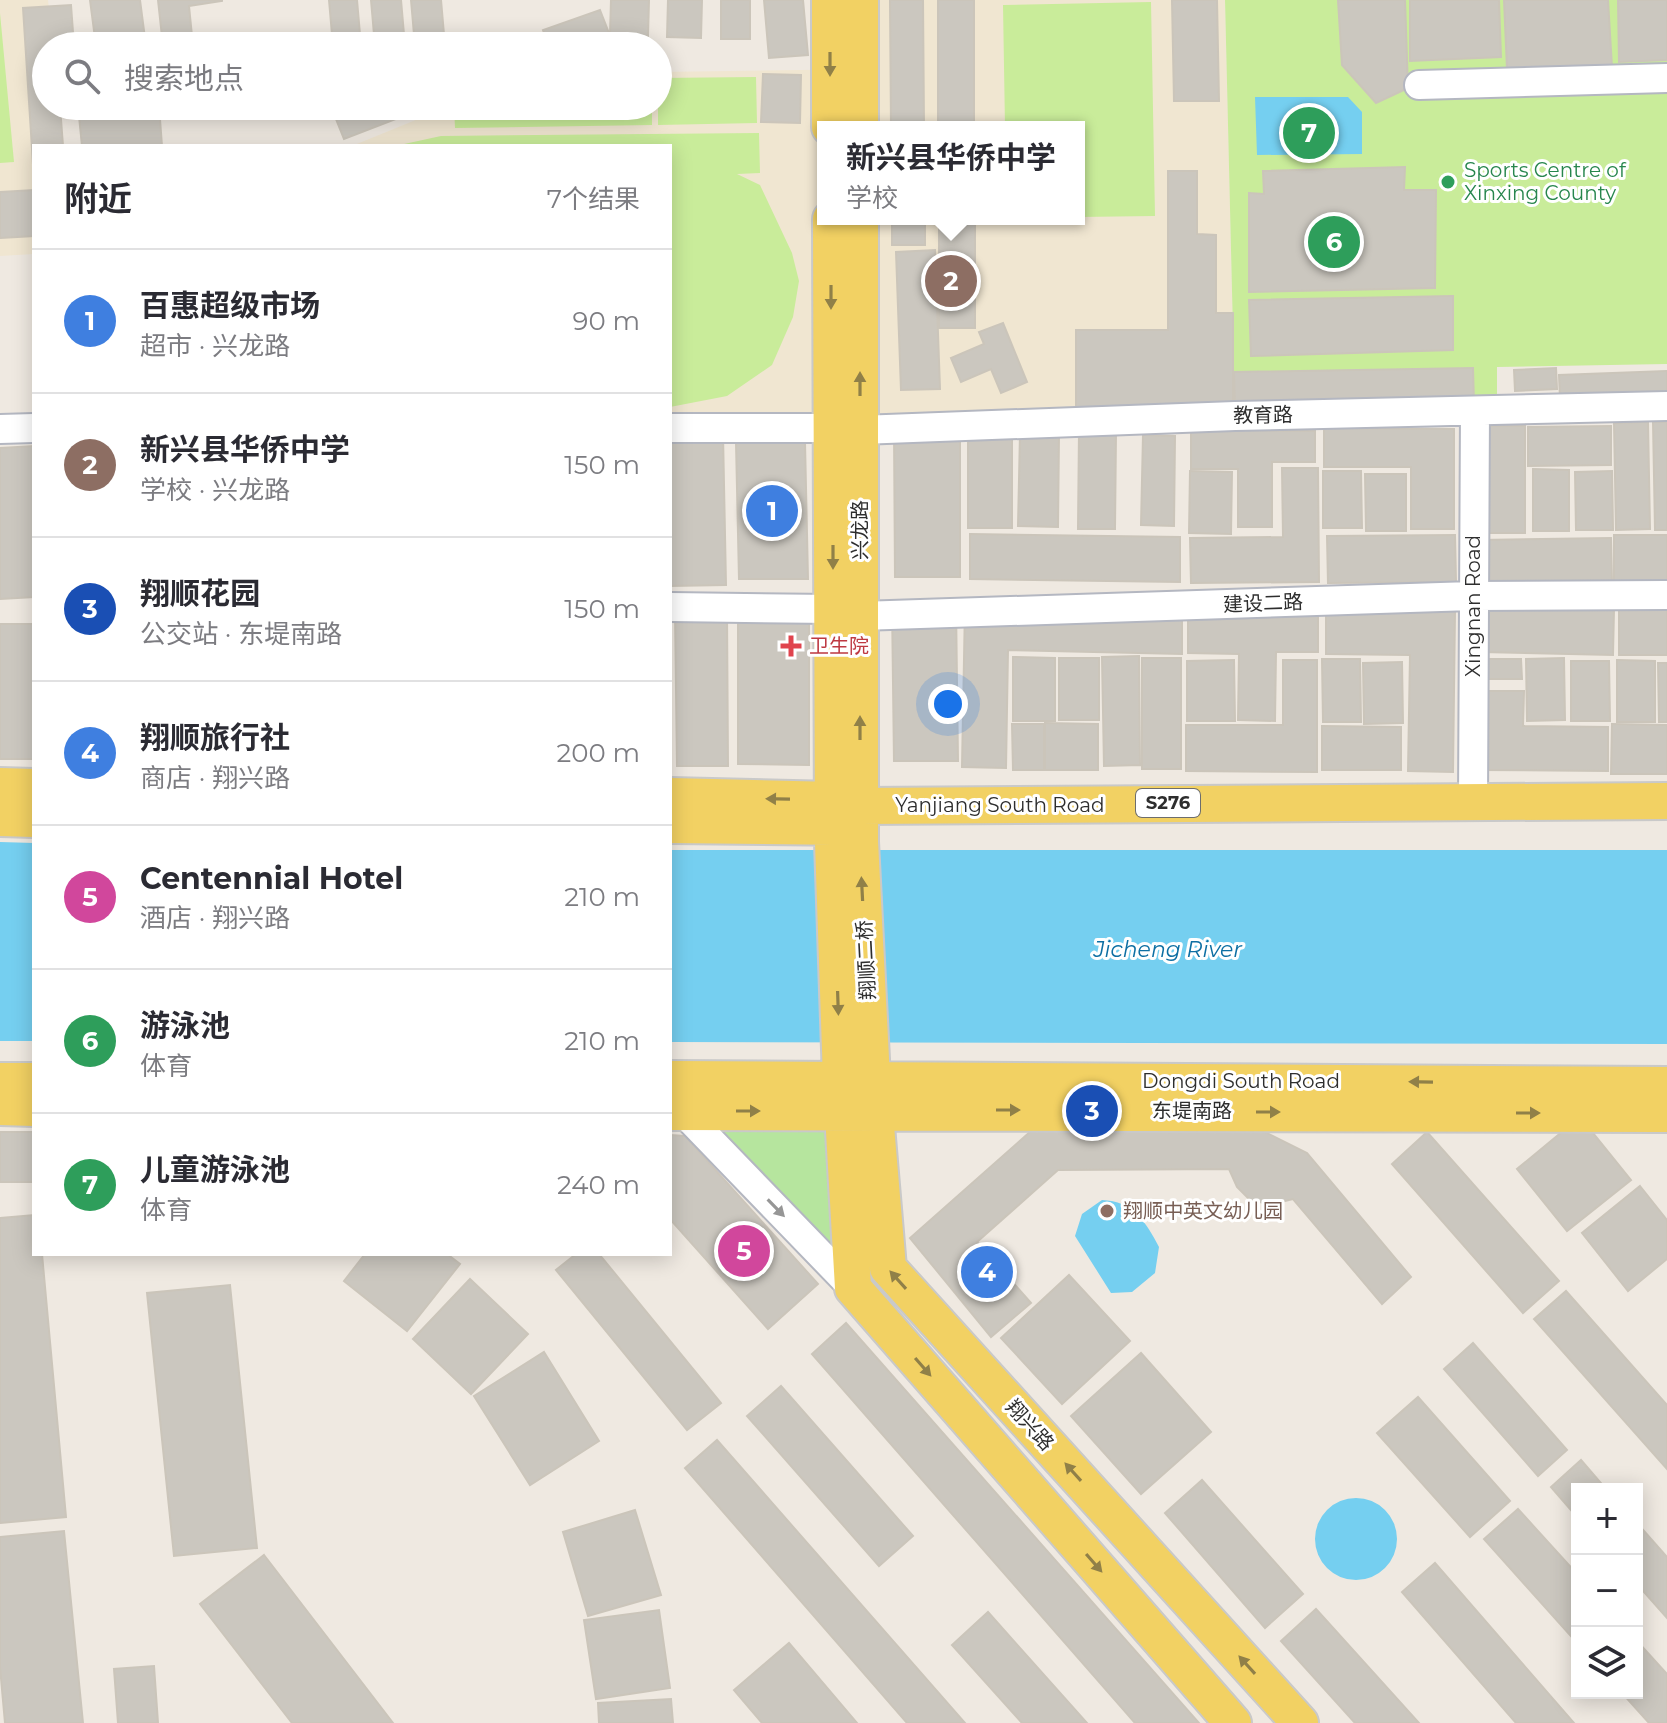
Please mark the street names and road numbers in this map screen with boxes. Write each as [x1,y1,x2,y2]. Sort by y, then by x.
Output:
street label: 教育路 [1233,402,1293,428]
street label: 兴龙路 [848,500,872,560]
street label: Xingnan Road [1461,535,1485,677]
street label: 建设二路 [1223,590,1303,616]
road number: S276 [1136,789,1200,817]
street label: Yanjiang South Road [895,793,1105,817]
street label: 翔顺二桥 [852,919,880,1001]
street label: Dongdi South Road [1142,1069,1340,1093]
street label: 东堤南路 [1152,1099,1232,1123]
street label: 翔兴路 [1001,1395,1059,1455]

